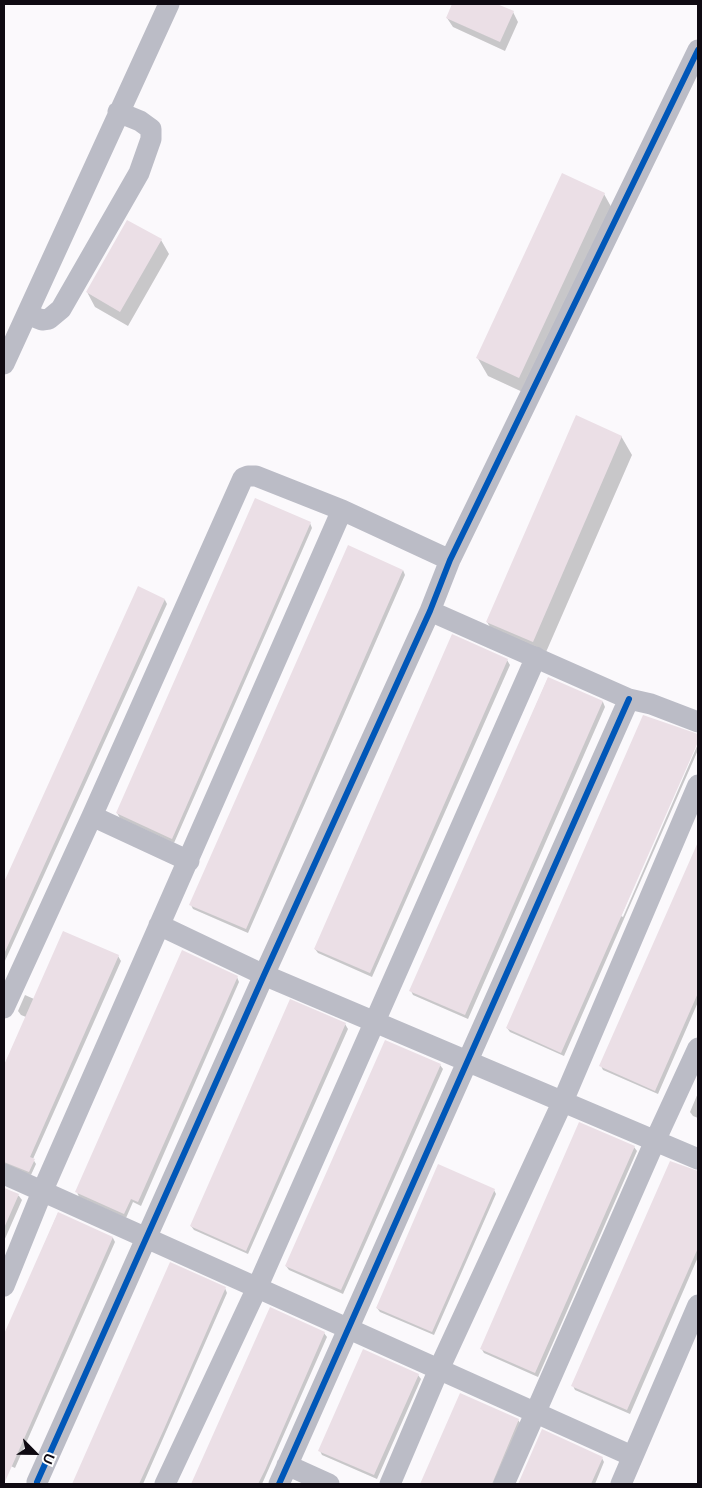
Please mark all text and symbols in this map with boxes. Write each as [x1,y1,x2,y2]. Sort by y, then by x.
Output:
north arrow [10,1428,60,1478]
text: U [39,1451,58,1467]

